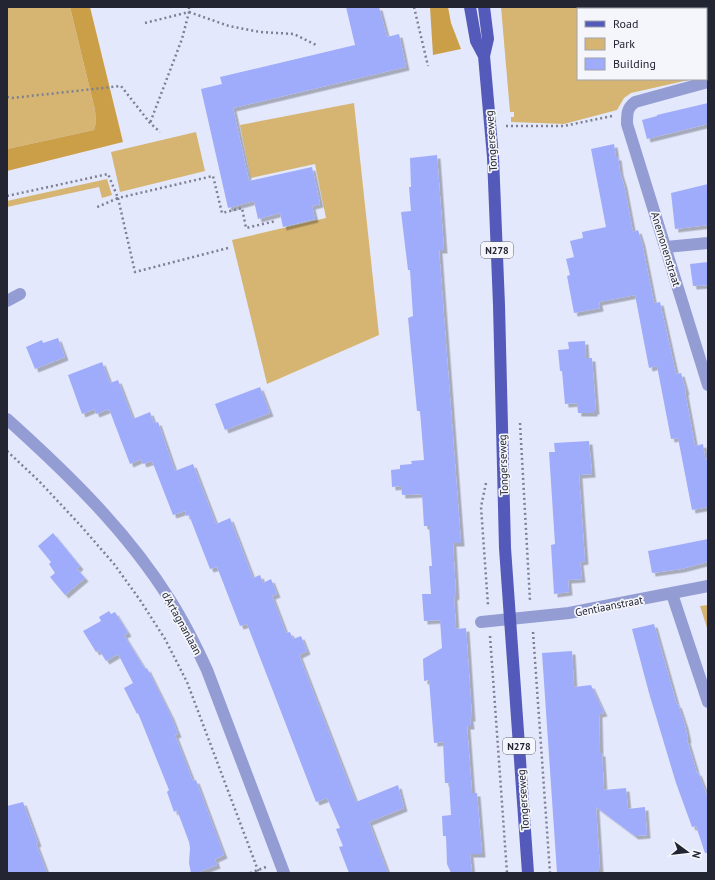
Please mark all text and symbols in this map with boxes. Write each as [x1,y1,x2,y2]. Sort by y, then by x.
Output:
legend [577,8,707,80]
text: Road [613,16,638,31]
text: Park [613,36,635,51]
text: Building [613,56,656,71]
street label: Tongerseweg [482,110,500,172]
street label: Anemonenstraat [648,210,684,288]
road number: N278 [481,242,513,258]
street label: Tongerseweg [495,434,511,496]
street label: d'Artagnanlaan [159,589,205,657]
street label: Gentiaanstraat [574,593,644,619]
road number: N278 [503,738,535,754]
street label: Tongerseweg [514,769,532,831]
north arrow [667,832,707,872]
text: N [689,849,704,860]

